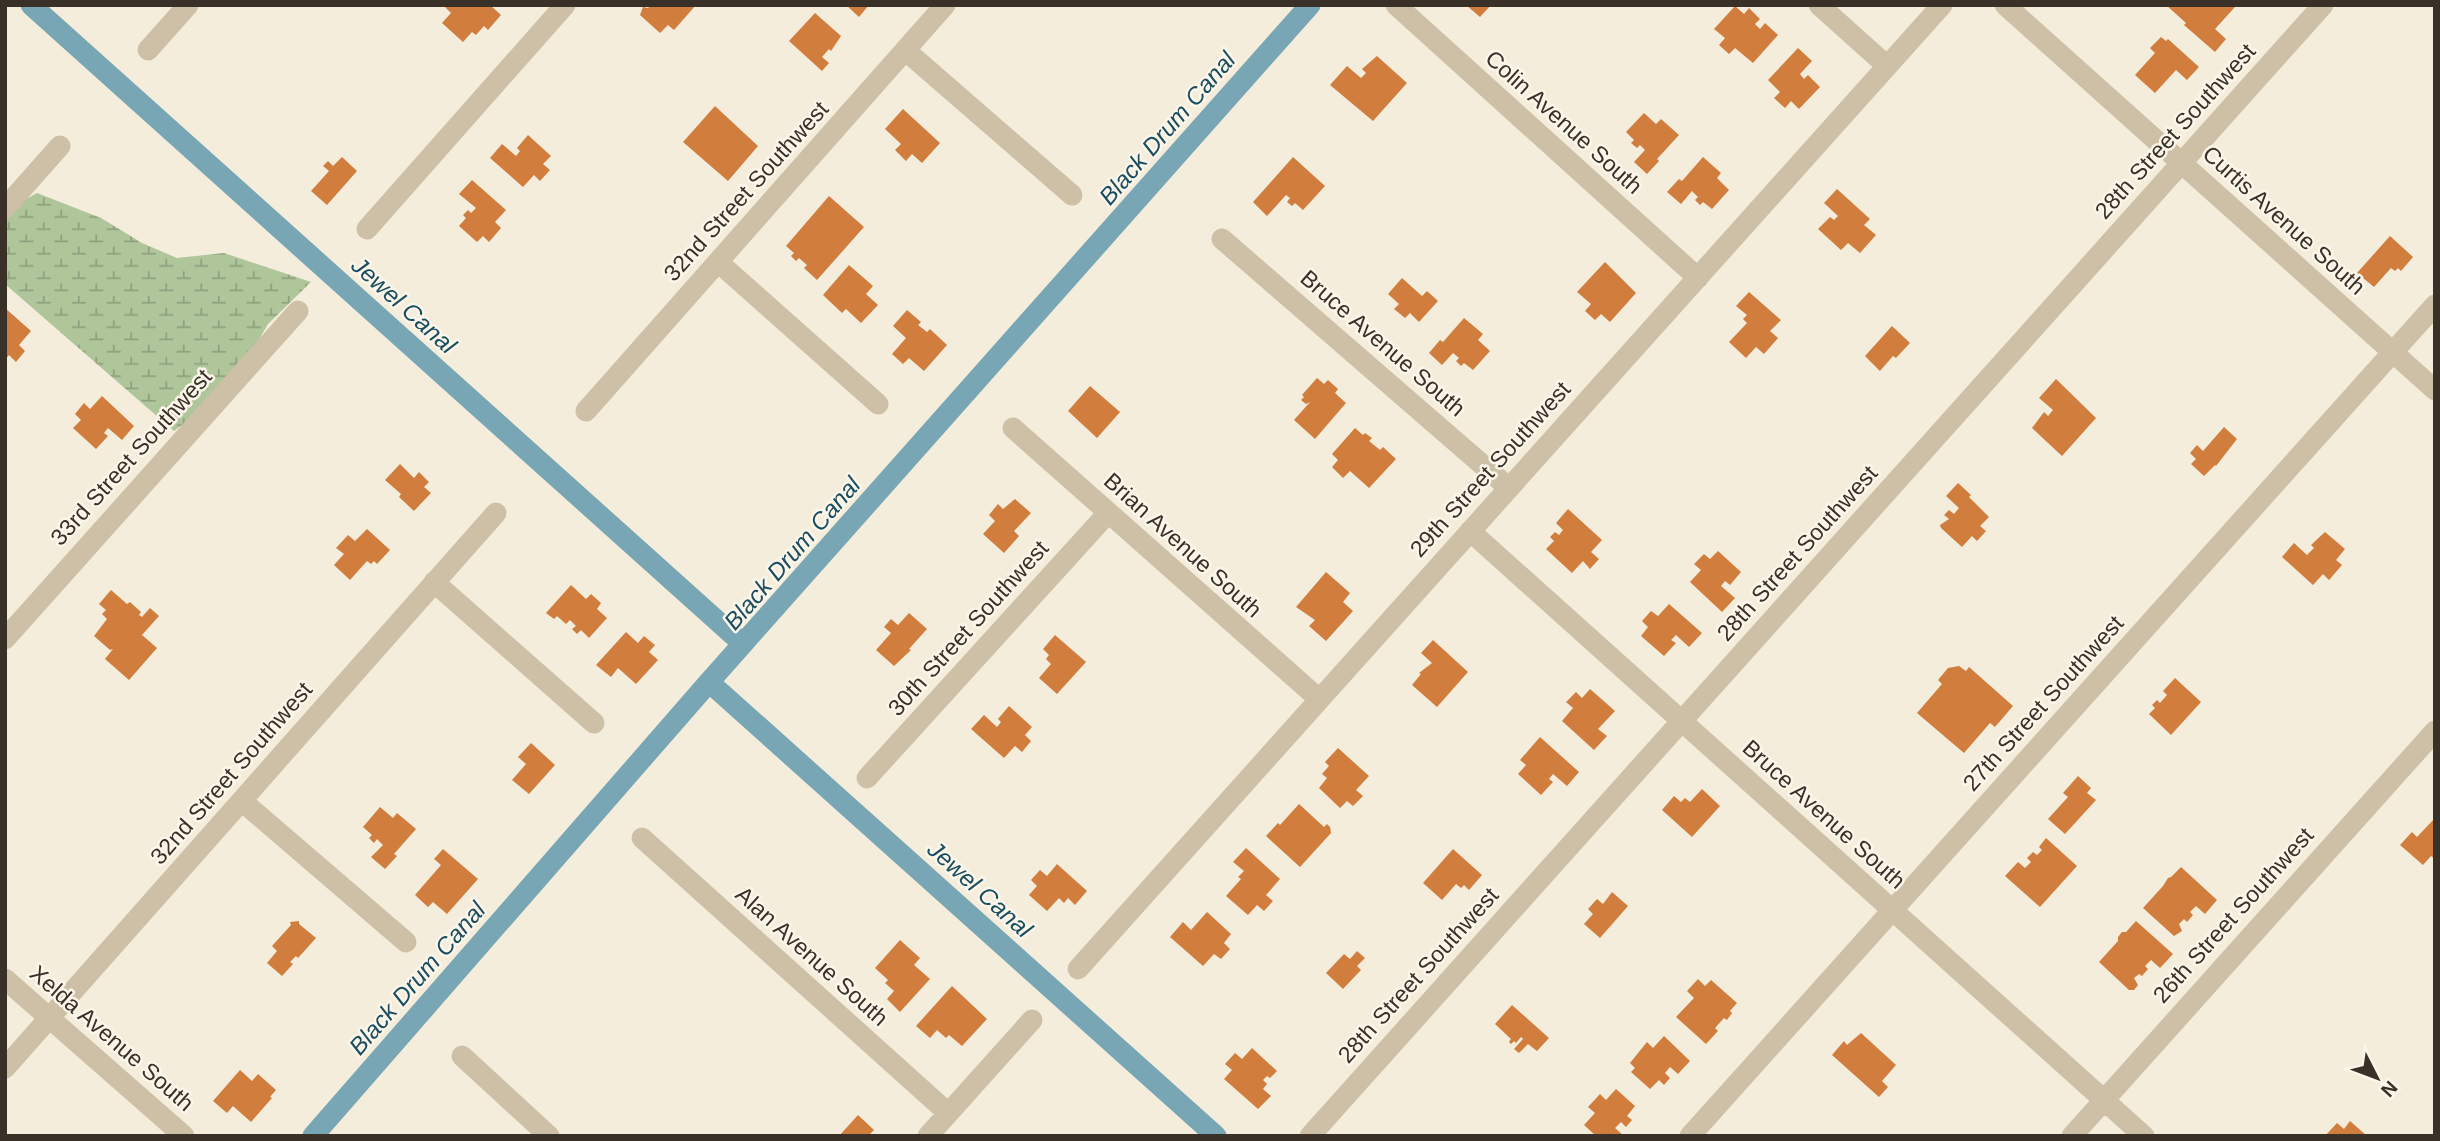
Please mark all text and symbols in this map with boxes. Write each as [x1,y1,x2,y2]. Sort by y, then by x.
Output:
street label: 28th Street Southwest [2090,38,2261,224]
street label: Colin Avenue South [1480,45,1648,199]
water label: Black Drum Canal [1093,46,1241,210]
street label: 32nd Street Southwest [658,95,834,286]
street label: Curtis Avenue South [2198,140,2370,300]
water label: Jewel Canal [346,251,462,359]
street label: Bruce Avenue South [1295,265,1471,421]
street label: 33rd Street Southwest [45,363,217,550]
street label: 29th Street Southwest [1405,376,1576,562]
street label: 28th Street Southwest [1712,460,1883,646]
street label: Brian Avenue South [1099,467,1267,623]
water label: Black Drum Canal [718,471,866,635]
street label: 30th Street Southwest [883,535,1054,721]
street label: 27th Street Southwest [1958,610,2129,796]
street label: 32nd Street Southwest [145,676,318,869]
street label: Bruce Avenue South [1738,734,1910,894]
street label: 26th Street Southwest [2148,822,2319,1008]
water label: Jewel Canal [922,835,1038,943]
street label: Alan Avenue South [731,881,893,1031]
street label: 28th Street Southwest [1333,882,1504,1068]
water label: Black Drum Canal [343,896,491,1060]
street label: Xelda Avenue South [25,960,199,1116]
north arrow [2342,1043,2412,1113]
text: N [2377,1077,2402,1101]

